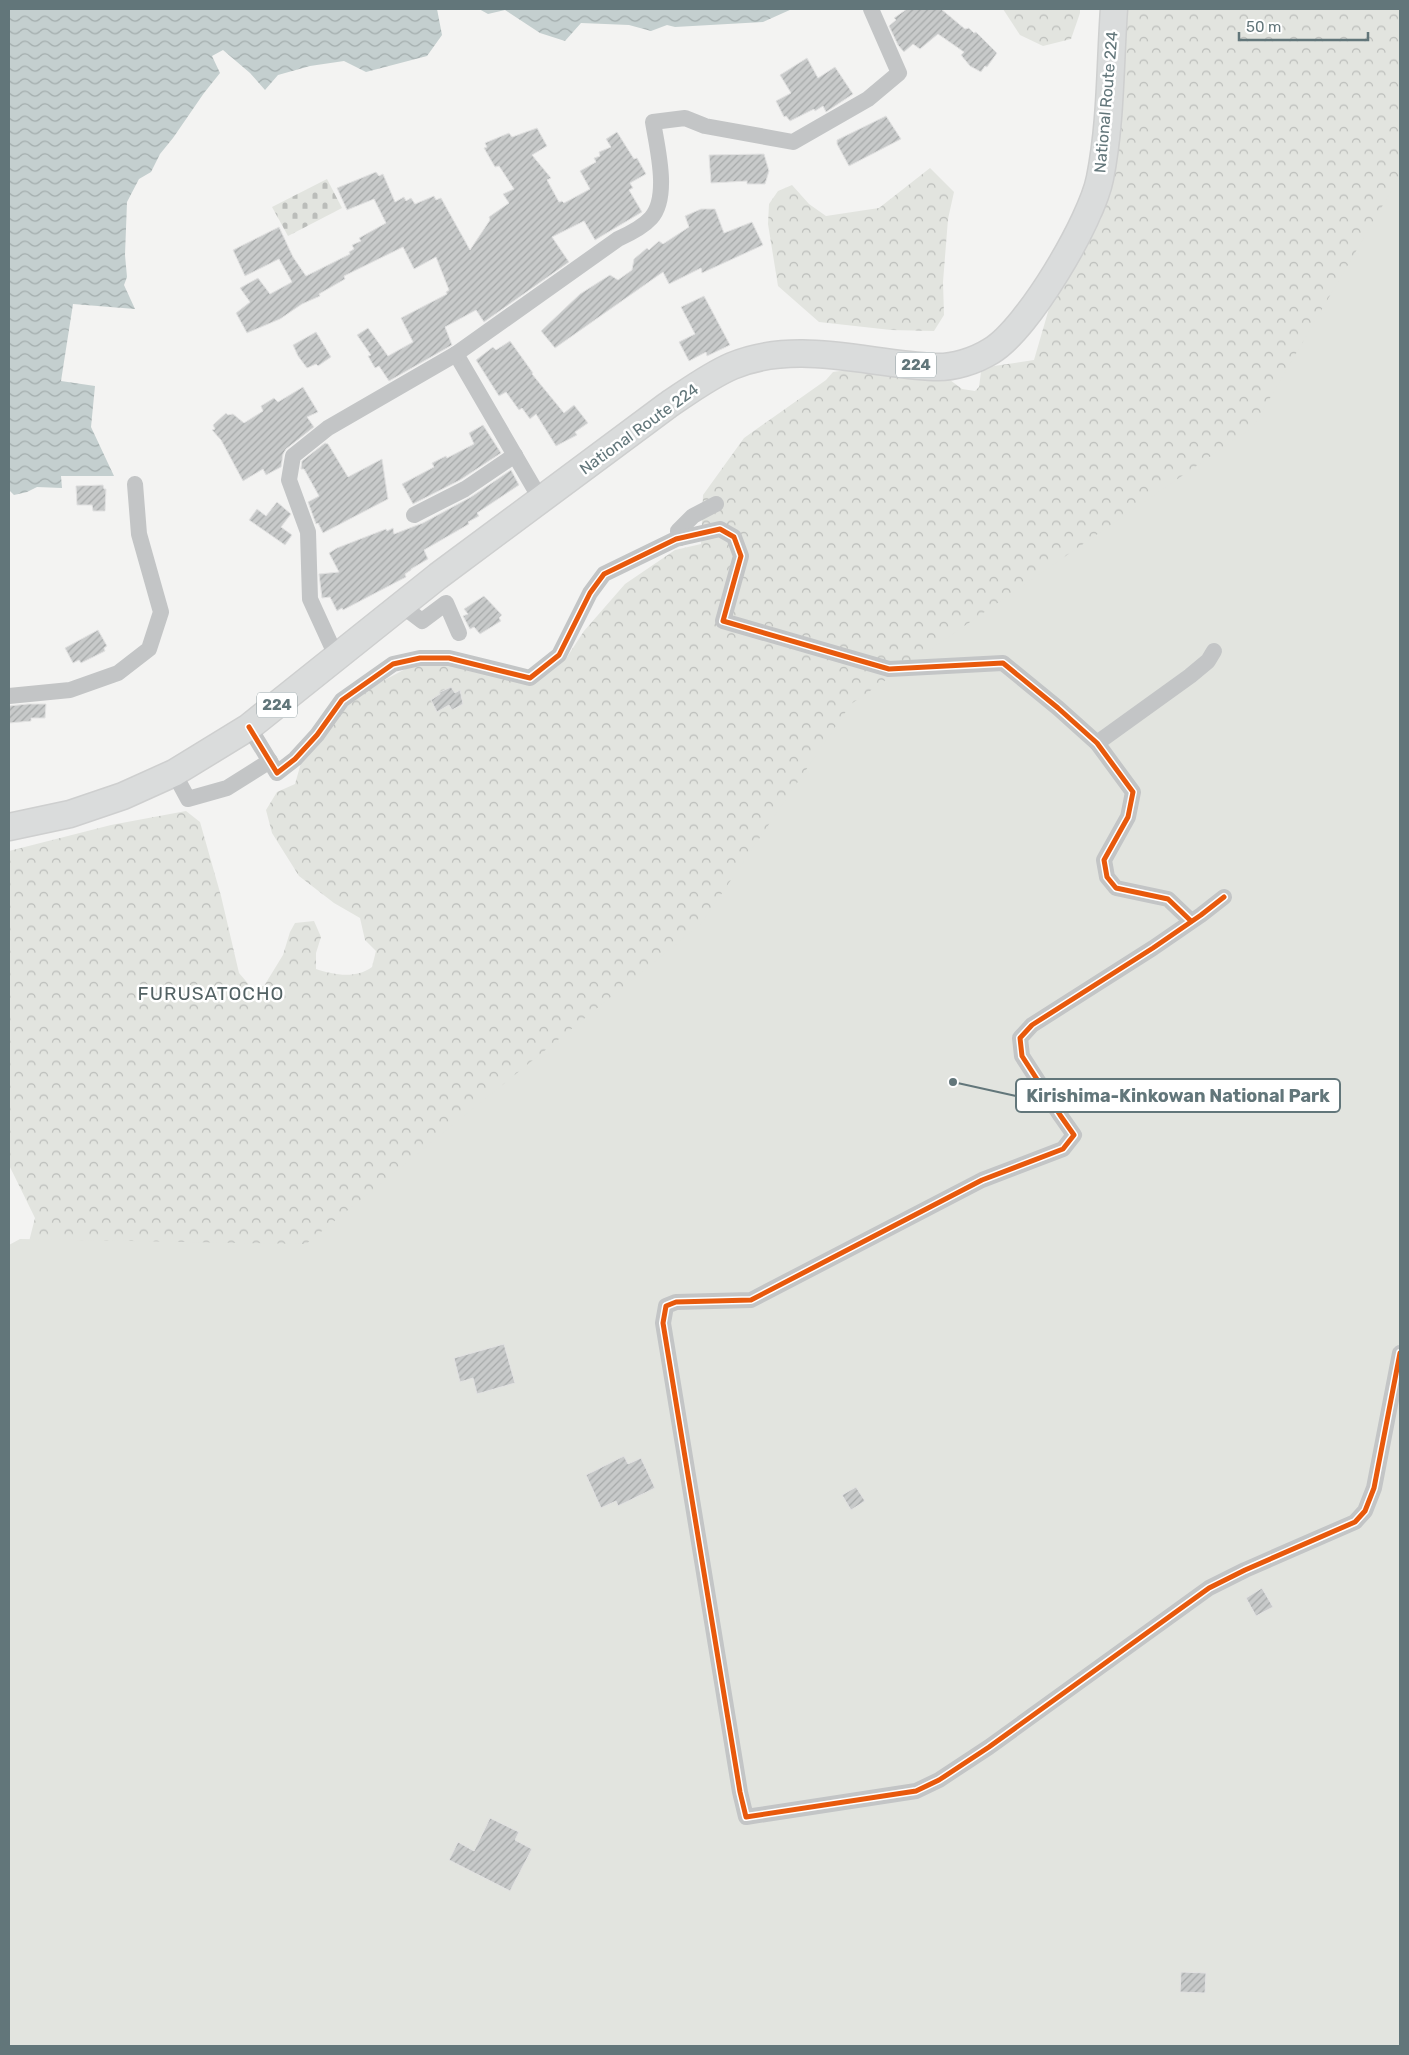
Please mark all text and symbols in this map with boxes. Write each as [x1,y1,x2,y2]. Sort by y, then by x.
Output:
scale bar [1239,10,1368,42]
text: 50 m [1246,18,1281,36]
street label: National Route 224 [1090,30,1122,174]
road number: 224 [896,352,936,378]
street label: National Route 224 [576,379,702,479]
road number: 224 [257,692,297,718]
district label: FURUSATOCHO [138,982,284,1005]
callout: Kirishima-Kinkowan National Park [1016,1079,1340,1112]
text: Kirishima-Kinkowan National Park [1026,1085,1330,1107]

